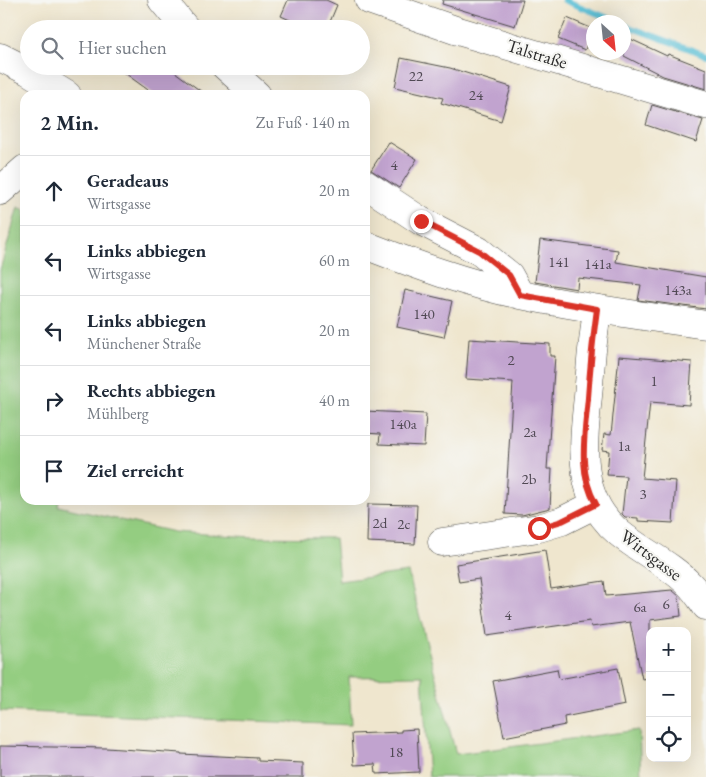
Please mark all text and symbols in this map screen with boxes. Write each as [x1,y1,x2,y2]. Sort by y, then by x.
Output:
north arrow [586,15,631,60]
search box [20,20,370,75]
street label: Talstraße [504,33,570,74]
icon: search [38,34,66,62]
text: Hier suchen [78,35,167,60]
house number: 22 [409,66,424,85]
house number: 24 [469,85,484,104]
text: 2 Min. [40,109,99,136]
text: Zu Fuß · 140 m [256,112,350,133]
house number: 4 [390,155,398,174]
text: Geradeaus [87,168,169,193]
icon: ahead [40,177,68,205]
text: 20 m [319,180,350,201]
text: Wirtsgasse [87,193,151,214]
route end [410,210,433,233]
text: Links abbiegen [87,238,206,263]
icon: left [40,247,68,275]
text: 60 m [319,250,350,271]
house number: 141 [548,252,570,271]
house number: 141a [584,254,612,273]
text: Wirtsgasse [87,263,151,284]
house number: 143a [664,280,692,299]
house number: 140 [413,304,435,323]
text: Links abbiegen [87,308,206,333]
icon: left [40,317,68,345]
text: 20 m [319,320,350,341]
text: Münchener Straße [87,333,201,354]
house number: 2 [507,350,515,369]
house number: 1 [650,371,658,390]
text: Rechts abbiegen [87,378,216,403]
icon: right [40,387,68,415]
text: 40 m [319,390,350,411]
text: Mühlberg [87,403,149,424]
house number: 140a [389,414,417,433]
house number: 2a [523,422,537,441]
house number: 1a [617,436,631,455]
icon: arrive [40,457,68,485]
text: Ziel erreicht [87,458,184,483]
house number: 2b [522,469,537,488]
house number: 3 [639,484,647,503]
house number: 2d [373,513,388,532]
house number: 2c [397,514,411,533]
route start [528,517,551,540]
street label: Wirtsgasse [616,524,687,585]
house number: 6 [662,594,670,613]
house number: 6a [633,597,647,616]
house number: 4 [504,605,512,624]
map controls [646,627,691,762]
button: + [646,627,691,672]
button: − [646,672,691,717]
button: locate [646,717,691,762]
house number: 18 [389,742,403,761]

